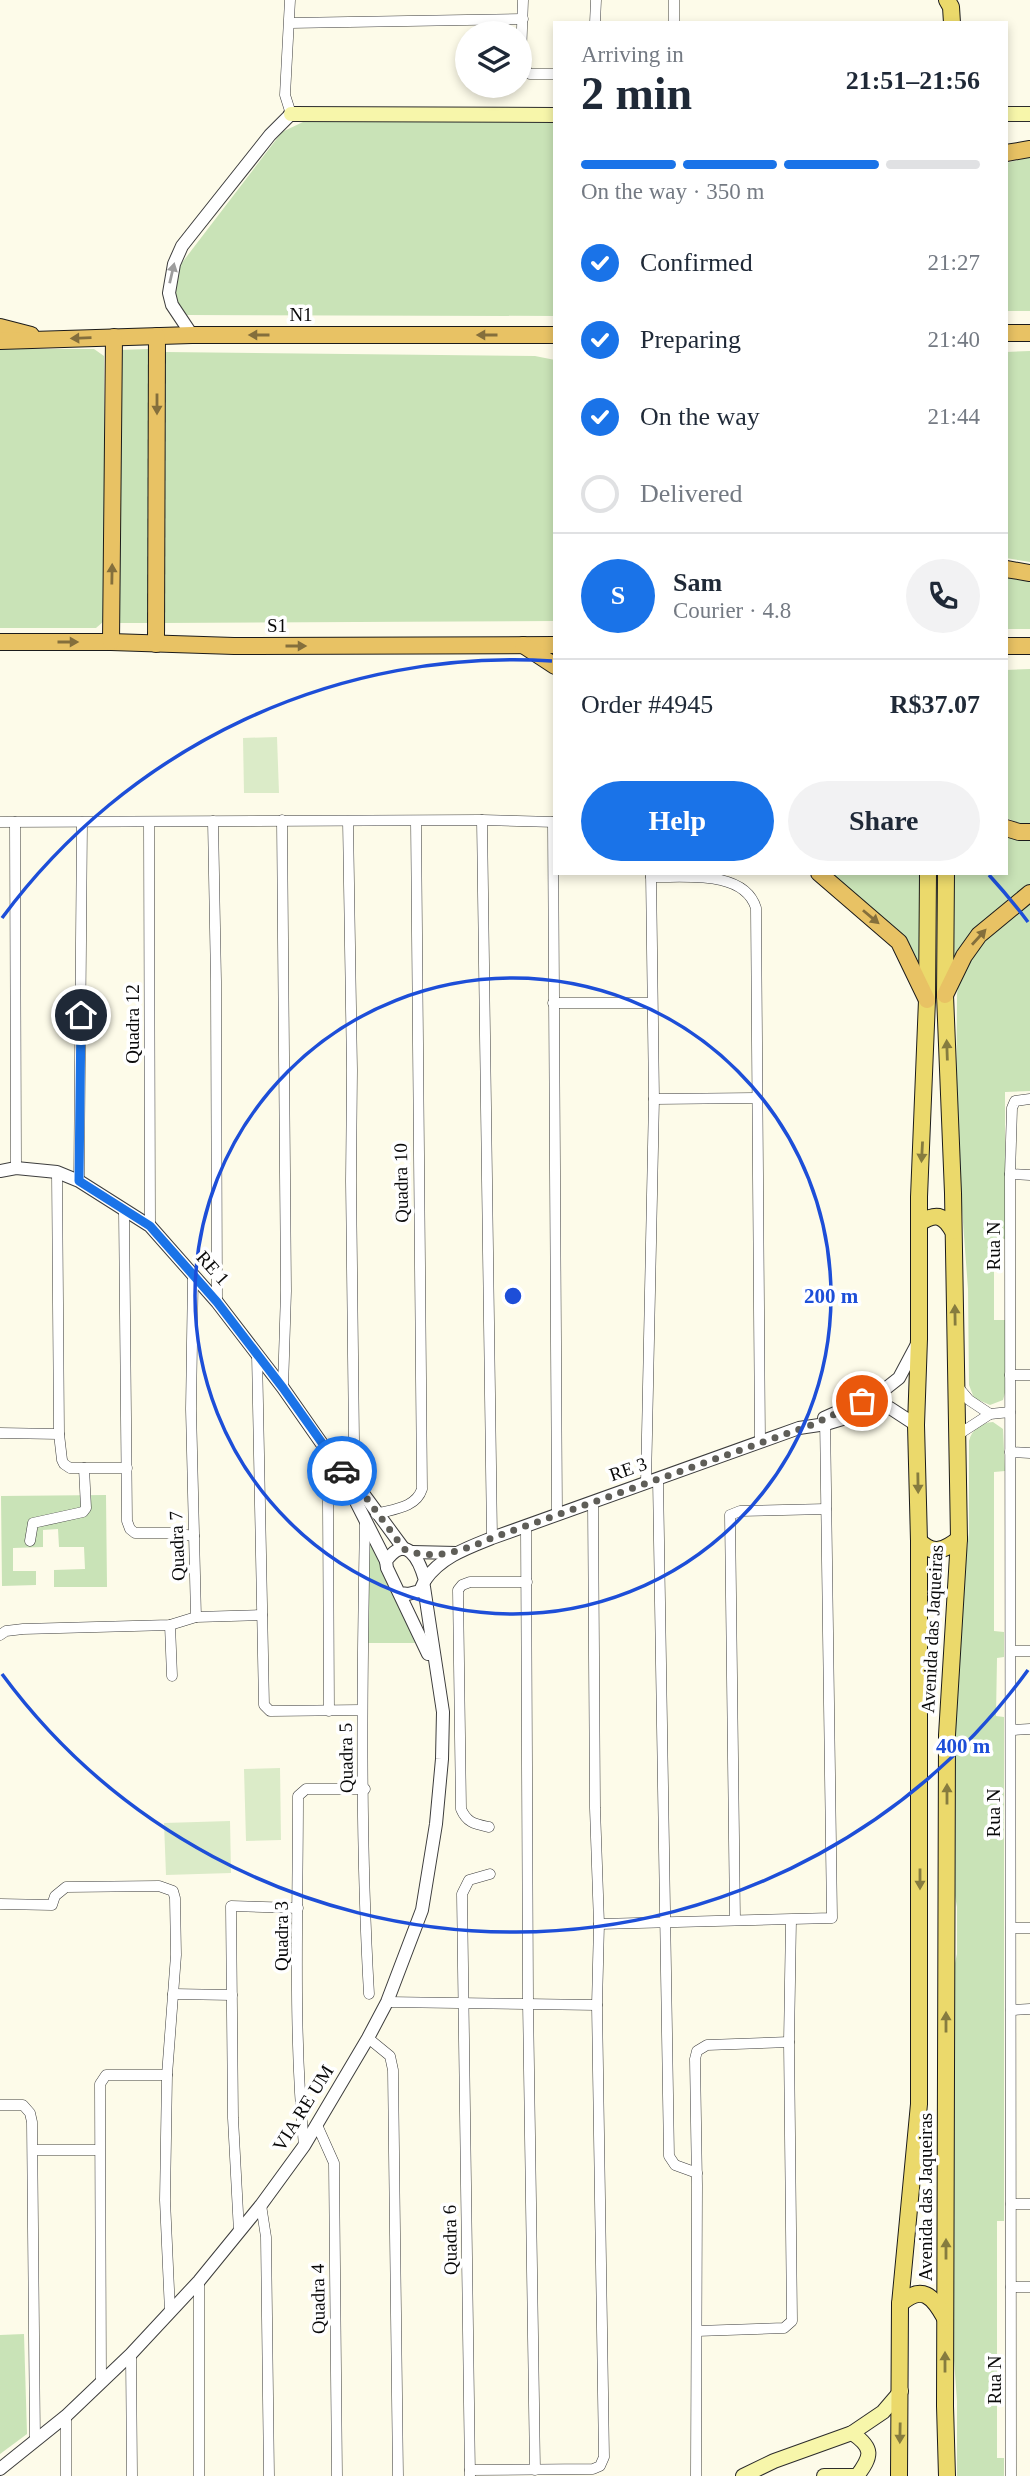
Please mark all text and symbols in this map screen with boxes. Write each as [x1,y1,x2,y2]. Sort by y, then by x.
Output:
map controls [455,21,532,98]
button: layers [455,21,532,98]
text: Arriving in [581,42,684,67]
text: 21:51–21:56 [846,66,980,95]
text: 2 min [581,68,692,119]
text: On the way · 350 m [581,179,764,204]
icon: check [581,244,619,282]
text: Confirmed [640,248,753,277]
text: 21:27 [928,250,980,275]
one-way arrow [167,262,178,284]
street label: N1 [289,304,313,325]
icon: check [581,321,619,359]
text: Preparing [640,325,741,354]
text: 21:40 [928,327,980,352]
one-way arrow [248,329,270,341]
one-way arrow [475,329,497,341]
one-way arrow [70,332,92,344]
one-way arrow [151,394,163,416]
icon: check [581,398,619,436]
text: On the way [640,402,760,431]
text: 21:44 [928,404,980,429]
text: Delivered [640,479,743,508]
button: phone [906,559,980,633]
one-way arrow [106,562,118,584]
text: Sam [673,568,722,597]
text: S [611,581,625,610]
text: Courier · 4.8 [673,598,791,623]
street label: S1 [267,615,287,636]
one-way arrow [57,636,79,648]
one-way arrow [285,640,307,652]
text: Order #4945 [581,690,713,719]
text: R$37.07 [890,690,980,719]
button: Help [581,781,774,861]
button: Share [788,781,980,861]
one-way arrow [863,909,880,924]
one-way arrow [971,929,987,946]
street label: Quadra 12 [122,984,143,1064]
pin [51,985,111,1045]
icon: home [62,996,100,1034]
one-way arrow [942,1039,953,1061]
one-way arrow [916,1141,927,1163]
street label: Quadra 10 [390,1143,412,1223]
street label: Rua N [983,1221,1004,1271]
street label: RE 1 [192,1247,234,1289]
centre of rings [501,1284,525,1308]
text: 200 m [804,1284,859,1308]
one-way arrow [949,1304,960,1326]
pin [832,1371,892,1431]
icon: bag [843,1382,881,1420]
courier [307,1436,377,1506]
icon: car [323,1452,361,1490]
street label: RE 3 [606,1453,650,1485]
one-way arrow [912,1472,923,1494]
street label: Quadra 7 [165,1511,189,1581]
street label: Avenida das Jaqueiras [917,1544,947,1714]
street label: Quadra 5 [335,1723,357,1793]
text: 400 m [936,1734,991,1758]
one-way arrow [941,1783,953,1805]
street label: Rua N [983,1788,1004,1838]
one-way arrow [914,1868,926,1890]
street label: Quadra 3 [271,1901,292,1971]
one-way arrow [940,2011,952,2033]
street label: VIA RE UM [268,2061,338,2155]
street label: Avenida das Jaqueiras [915,2113,936,2281]
street label: Quadra 6 [439,2205,461,2275]
one-way arrow [940,2238,952,2260]
street label: Quadra 4 [307,2263,329,2334]
one-way arrow [939,2350,951,2372]
street label: Rua N [984,2355,1005,2405]
one-way arrow [894,2423,905,2445]

